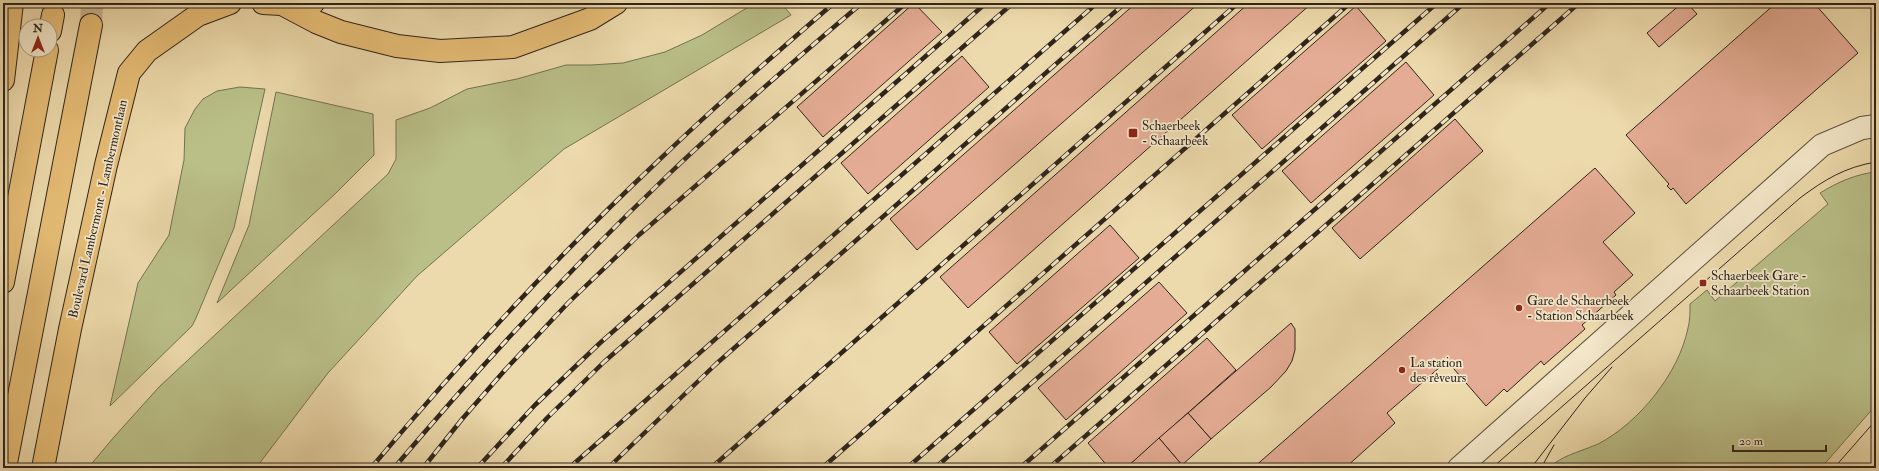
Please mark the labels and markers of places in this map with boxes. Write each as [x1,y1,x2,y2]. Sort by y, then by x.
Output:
place label: Schaerbeek - Schaarbeek [1142,118,1209,149]
marker: Schaerbeek - Schaarbeek [1127,127,1139,139]
place label: Schaerbeek Gare - Schaarbeek Station [1711,268,1810,299]
marker: Schaerbeek Gare - Schaarbeek Station [1698,278,1708,288]
place label: Gare de Schaerbeek - Station Schaarbeek [1527,293,1634,324]
marker: Gare de Schaerbeek - Station Schaarbeek [1514,303,1524,313]
place label: La station des rêveurs [1410,355,1467,386]
marker: La station des rêveurs [1397,365,1407,375]

